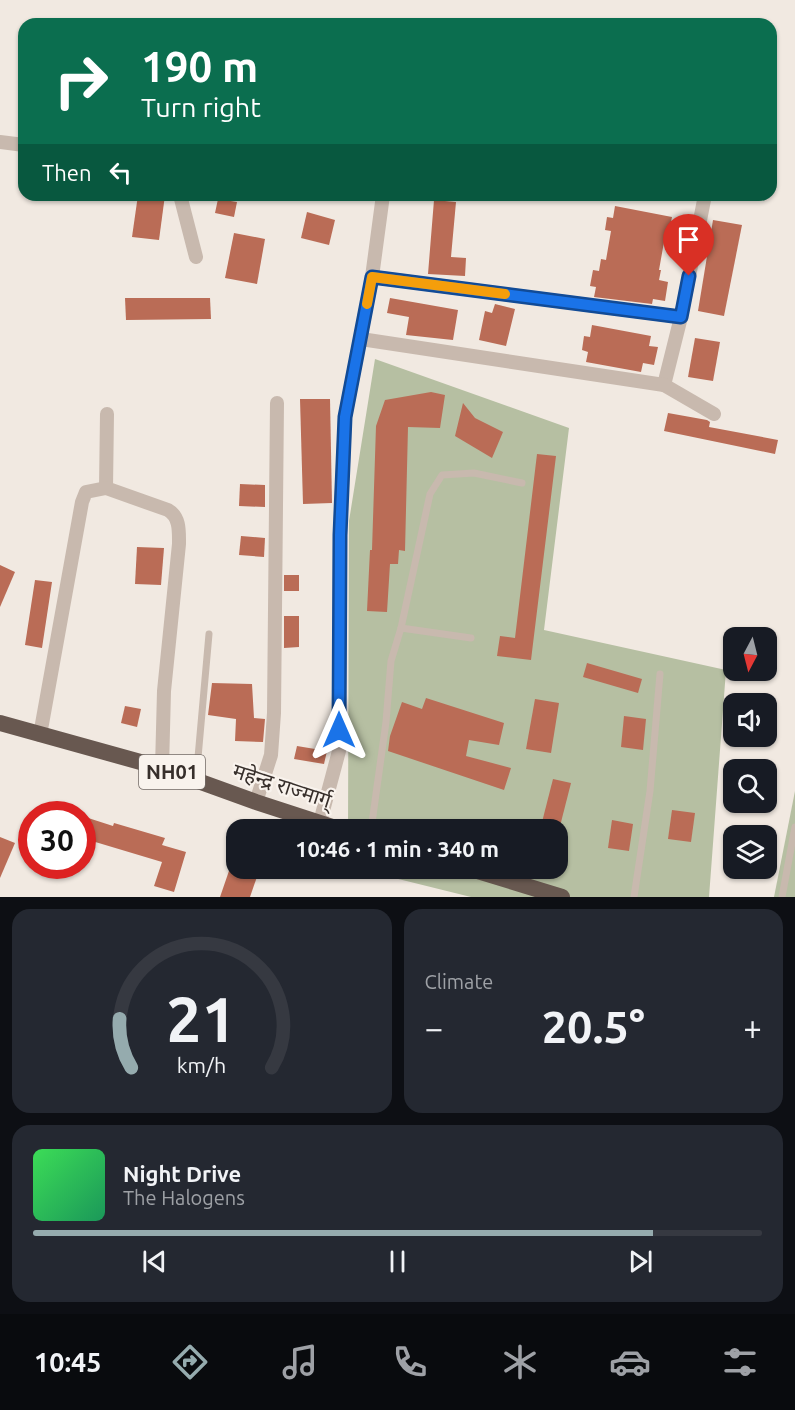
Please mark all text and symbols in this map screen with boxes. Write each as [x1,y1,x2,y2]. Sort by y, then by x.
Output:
icon: right [42,42,120,120]
text: 190 m [141,43,258,90]
text: Turn right [141,92,261,122]
icon: left [104,156,137,189]
text: Then [42,160,92,185]
pin [663,214,714,276]
icon: arrive [672,223,705,256]
north arrow [723,627,777,681]
map controls [723,627,777,879]
button: sound [723,693,777,747]
position arrow [307,698,371,762]
road number: NH01 [139,755,205,789]
street label: महेन्द्र राज्मार्ग् [229,758,337,815]
button: search [723,759,777,813]
speed limit sign: 30 [18,801,96,879]
button: layers [723,825,777,879]
text: 10:46 · 1 min · 340 m [295,836,499,861]
text: Climate [425,970,493,993]
text: 21 [167,984,237,1054]
text: 20.5° [542,1001,645,1052]
text: − [425,1009,443,1046]
text: + [743,1009,762,1046]
text: km/h [177,1053,226,1077]
text: Night Drive [123,1161,241,1186]
text: The Halogens [123,1186,245,1209]
icon: previous [138,1245,171,1278]
icon: pause [381,1245,414,1278]
icon: next [624,1245,657,1278]
icon: directions [169,1341,211,1383]
icon: music [279,1341,321,1383]
icon: phone [389,1341,431,1383]
icon: climate [499,1341,541,1383]
icon: car [609,1341,651,1383]
icon: filters [719,1341,761,1383]
text: 10:45 [34,1347,102,1377]

